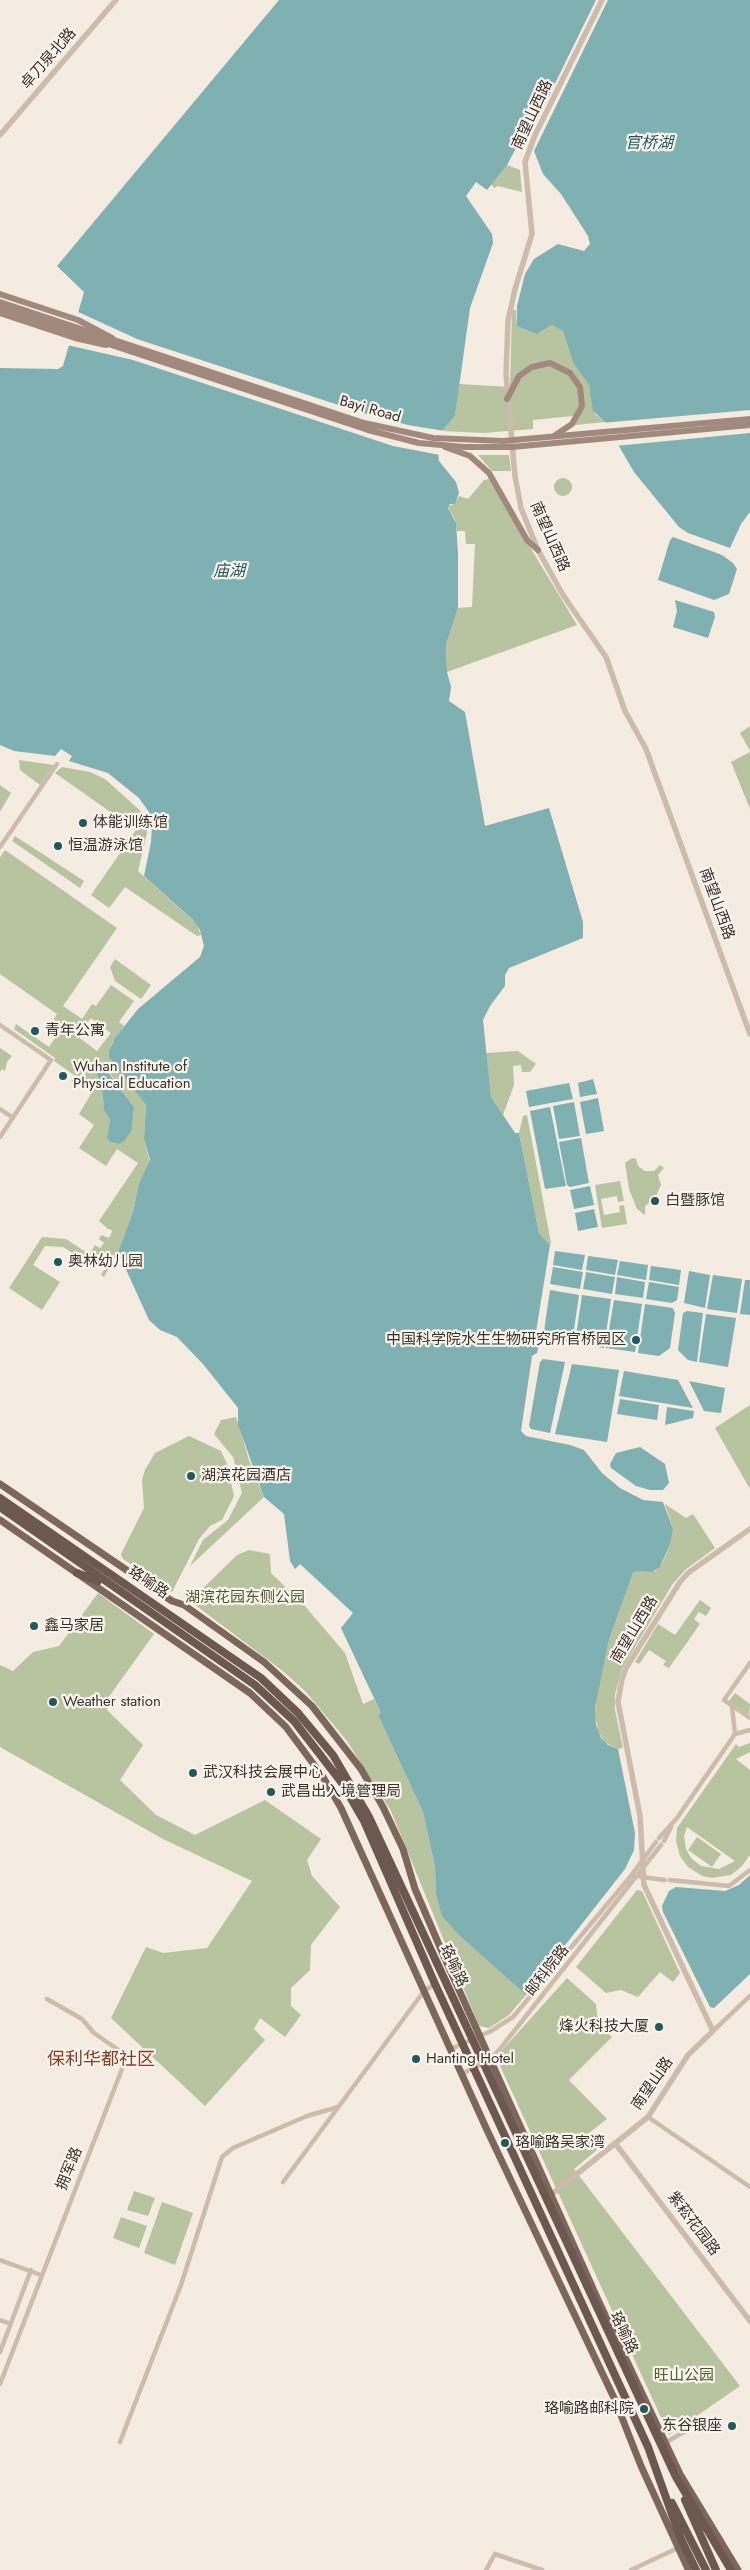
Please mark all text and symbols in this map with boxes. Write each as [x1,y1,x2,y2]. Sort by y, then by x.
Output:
street label: 卓刀泉北路 [18,25,80,93]
street label: 南望山西路 [509,77,557,153]
water label: 官桥湖 [625,134,673,154]
street label: Bayi Road [337,393,403,427]
street label: 南望山西路 [526,499,572,575]
water label: 庙湖 [213,562,245,582]
place label: 体能训练馆 [93,814,168,832]
marker: 体能训练馆 [77,817,89,829]
place label: 恒温游泳馆 [68,837,143,855]
marker: 恒温游泳馆 [52,840,64,852]
street label: 南望山西路 [695,866,737,942]
place label: 青年公寓 [45,1022,105,1040]
marker: 青年公寓 [29,1025,41,1037]
place label: Wuhan Institute of Physical Education [73,1058,191,1093]
marker: Wuhan Institute of Physical Education [57,1070,69,1082]
place label: 白暨豚馆 [665,1192,725,1210]
marker: 白暨豚馆 [649,1195,661,1207]
place label: 奥林幼儿园 [68,1253,143,1271]
marker: 奥林幼儿园 [52,1256,64,1268]
place label: 中国科学院水生生物研究所官桥园区 [386,1331,626,1349]
marker: 中国科学院水生生物研究所官桥园区 [630,1334,642,1346]
place label: 湖滨花园酒店 [201,1467,291,1485]
marker: 湖滨花园酒店 [185,1470,197,1482]
street label: 珞喻路 [124,1563,172,1603]
park label: 湖滨花园东侧公园 [185,1589,305,1607]
street label: 南望山西路 [608,1593,662,1667]
place label: 鑫马家居 [44,1617,104,1635]
marker: 鑫马家居 [28,1620,40,1632]
place label: Weather station [63,1693,161,1711]
marker: Weather station [47,1696,59,1708]
place label: 武汉科技会展中心 [203,1764,323,1782]
marker: 武汉科技会展中心 [187,1767,199,1779]
place label: 武昌出入境管理局 [281,1783,401,1801]
marker: 武昌出入境管理局 [265,1786,277,1798]
street label: 珞喻路 [435,1942,471,1990]
street label: 邮科院路 [522,1942,574,2000]
place label: 烽火科技大厦 [559,2018,649,2036]
marker: 烽火科技大厦 [653,2021,665,2033]
district label: 保利华都社区 [47,2050,155,2072]
place label: Hanting Hotel [426,2050,514,2068]
marker: Hanting Hotel [410,2053,422,2065]
street label: 南望山路 [628,2054,678,2114]
place label: 珞喻路吴家湾 [515,2134,605,2152]
marker: 珞喻路吴家湾 [499,2137,511,2149]
street label: 拥军路 [53,2145,87,2193]
street label: 紫菘花园路 [663,2189,723,2259]
street label: 珞喻路 [605,2309,641,2357]
park label: 旺山公园 [654,2367,714,2385]
place label: 珞喻路邮科院 [544,2400,634,2418]
marker: 珞喻路邮科院 [638,2403,650,2415]
place label: 东谷银座 [662,2417,722,2435]
marker: 东谷银座 [726,2420,738,2432]

